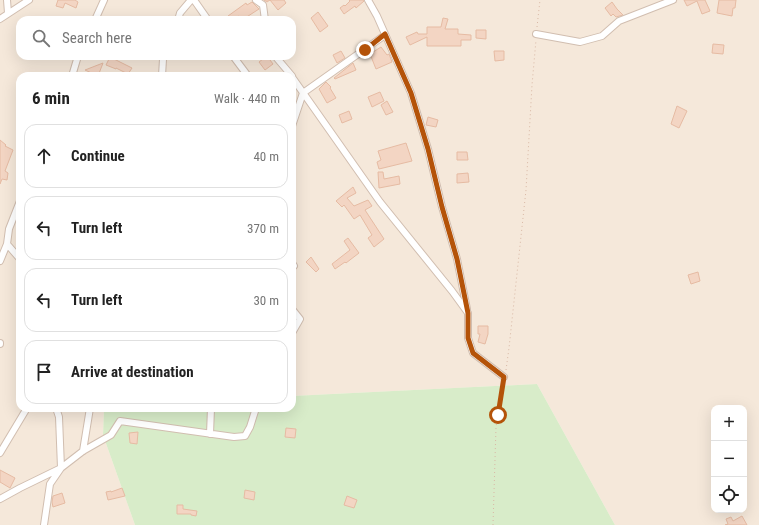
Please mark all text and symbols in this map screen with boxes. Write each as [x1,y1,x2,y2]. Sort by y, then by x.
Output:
search box [16,16,296,60]
icon: search [30,27,52,49]
text: Search here [62,29,132,47]
route end [356,41,374,59]
text: 6 min [32,88,70,108]
text: Walk · 440 m [214,91,280,106]
icon: ahead [33,145,55,167]
text: Continue [71,147,125,165]
text: 40 m [253,149,279,164]
icon: left [33,217,55,239]
text: Turn left [71,219,122,237]
text: 370 m [247,221,279,236]
icon: left [33,289,55,311]
text: Turn left [71,291,122,309]
text: 30 m [253,293,279,308]
icon: arrive [33,361,55,383]
text: Arrive at destination [71,363,194,381]
map controls [711,405,747,513]
button: + [711,405,747,441]
route start [489,406,507,424]
button: − [711,441,747,477]
button: locate [711,477,747,513]

